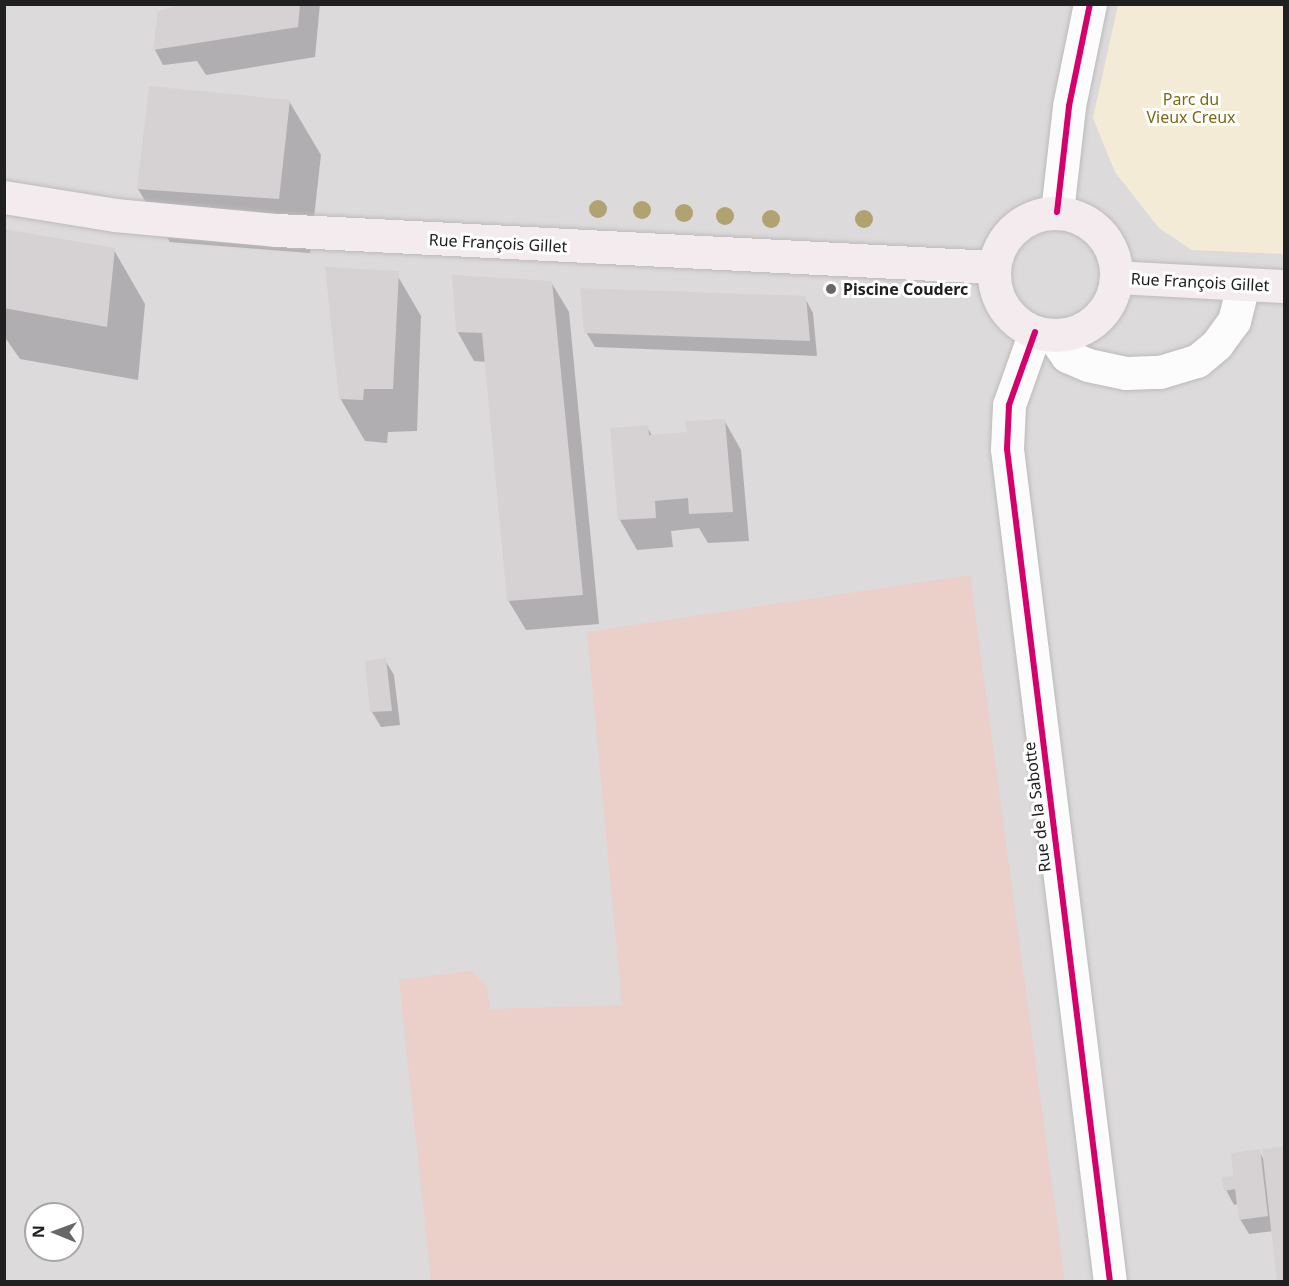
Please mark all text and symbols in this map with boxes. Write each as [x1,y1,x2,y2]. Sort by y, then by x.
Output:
park label: Parc du Vieux Creux [1146,89,1236,127]
street label: Rue François Gillet [428,230,568,256]
street label: Rue François Gillet [1130,269,1270,295]
place label: Piscine Couderc [843,279,968,299]
marker: Piscine Couderc [824,282,838,296]
street label: Rue de la Sabotte [1019,741,1055,873]
north arrow [24,1202,84,1262]
text: N [27,1225,49,1238]

